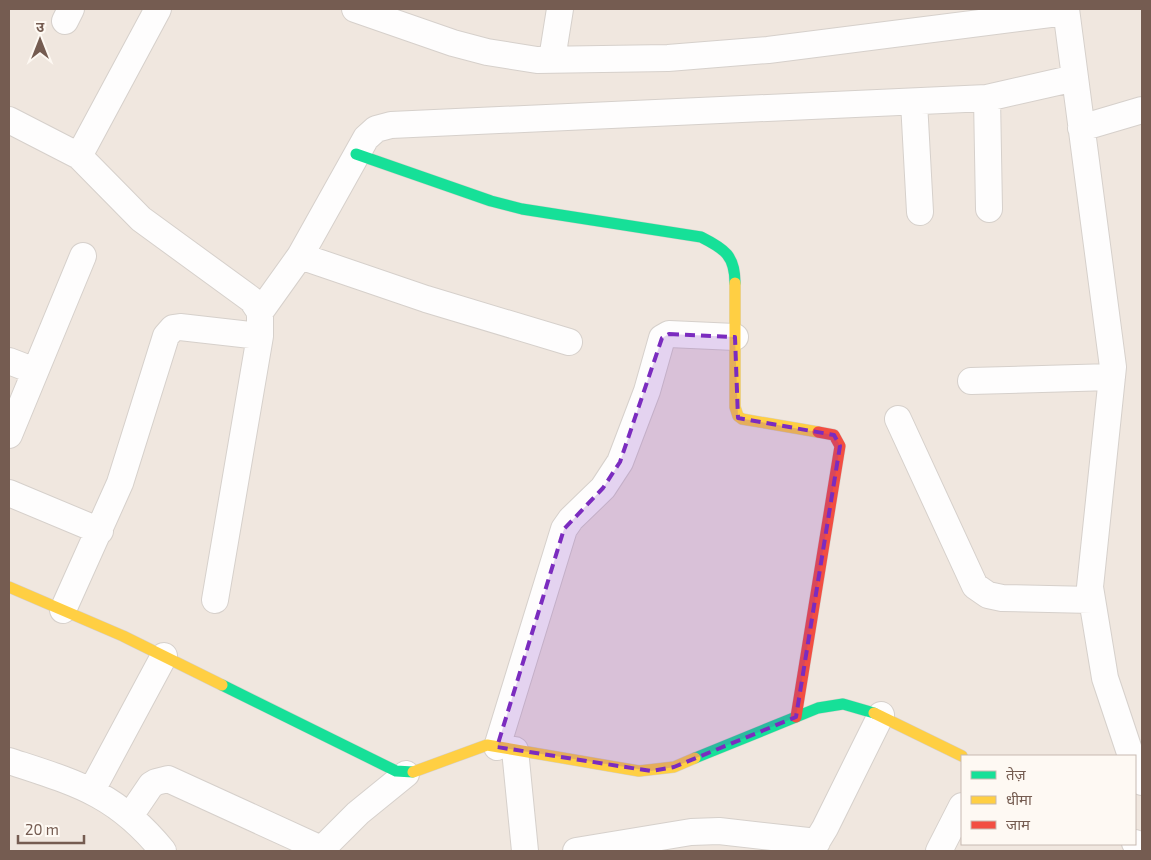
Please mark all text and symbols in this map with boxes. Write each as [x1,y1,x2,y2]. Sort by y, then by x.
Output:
north arrow [15,15,65,65]
text: उ [36,18,45,35]
legend [961,755,1136,845]
text: तेज़ [1006,765,1027,783]
text: धीमा [1006,790,1033,808]
scale bar [18,812,84,844]
text: जाम [1006,815,1031,833]
text: 20 m [25,820,59,838]

